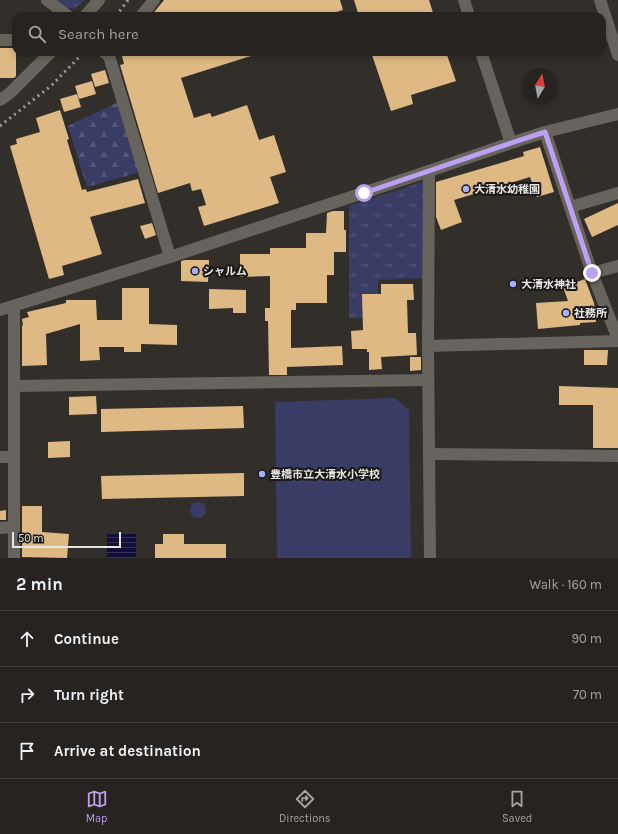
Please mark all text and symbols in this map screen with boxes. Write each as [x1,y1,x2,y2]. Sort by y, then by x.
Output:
search box [12,12,606,56]
icon: search [26,23,48,45]
text: Search here [58,25,139,43]
north arrow [522,68,558,104]
place label: 大清水幼稚園 [474,183,540,196]
route start [355,184,373,202]
marker: 大清水幼稚園 [461,184,471,194]
route end [583,264,601,282]
place label: シャルム [203,265,247,278]
marker: シャルム [190,266,200,276]
place label: 大清水神社 [521,278,576,291]
marker: 大清水神社 [508,279,518,289]
place label: 社務所 [574,307,607,320]
marker: 社務所 [561,308,571,318]
place label: 豊橋市立大清水小学校 [270,468,380,481]
marker: 豊橋市立大清水小学校 [257,469,267,479]
scale bar [12,530,121,549]
text: 50 m [18,532,44,545]
text: 2 min [16,574,63,594]
text: Walk · 160 m [529,577,602,592]
icon: ahead [16,628,38,650]
text: Continue [54,630,119,648]
text: 90 m [571,631,602,646]
icon: right [16,684,38,706]
text: Turn right [54,686,124,704]
text: 70 m [573,687,602,702]
icon: arrive [16,740,38,762]
text: Arrive at destination [54,742,201,760]
tab: Map [86,788,108,825]
tab: Directions [279,788,331,825]
tab: Saved [502,788,532,825]

